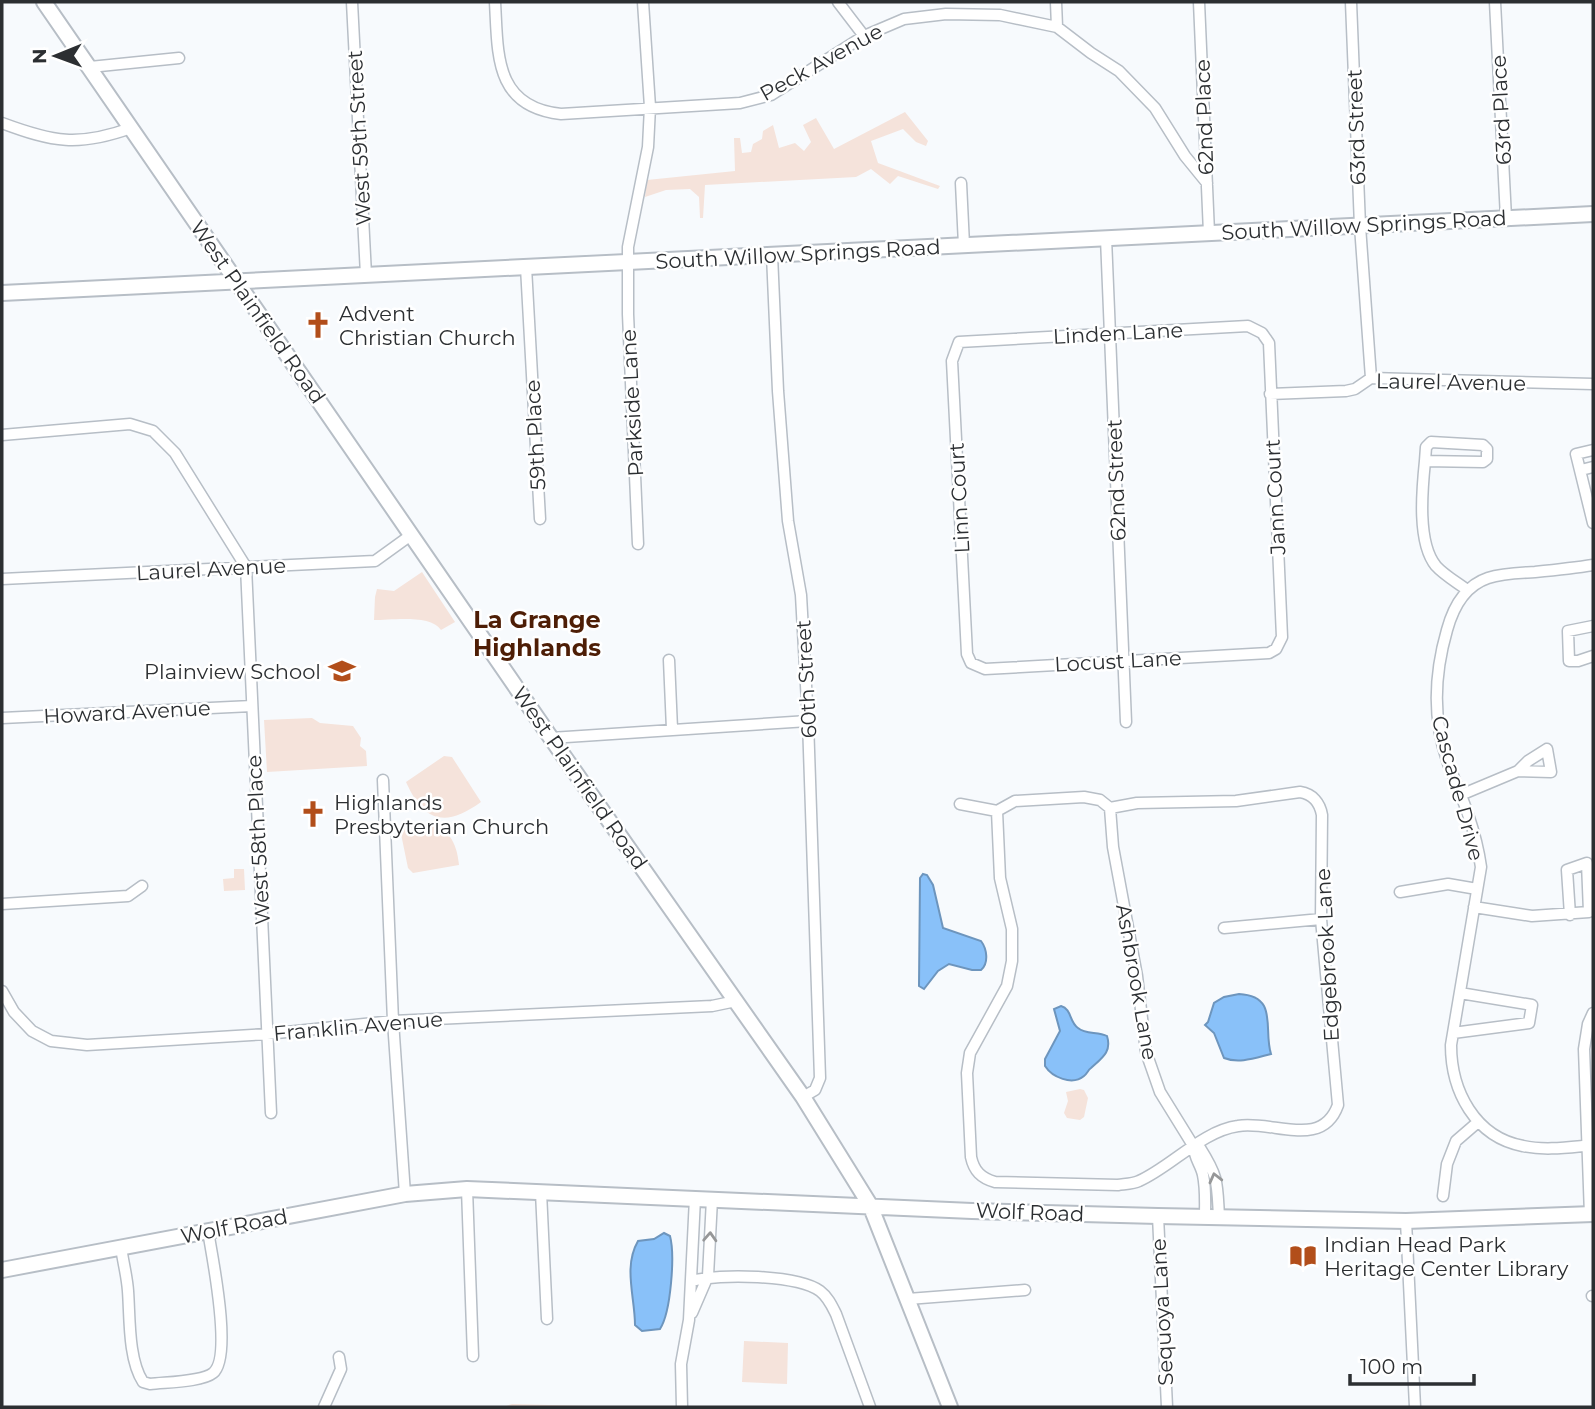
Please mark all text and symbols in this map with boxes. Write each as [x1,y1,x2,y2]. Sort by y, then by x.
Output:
street label: Peck Avenue [755,18,887,106]
north arrow [21,21,91,91]
text: N [28,48,51,64]
street label: West 59th Street [342,50,376,226]
street label: 63rd Place [1486,54,1516,166]
street label: 62nd Place [1189,59,1219,175]
street label: 63rd Street [1341,69,1371,185]
street label: South Willow Springs Road [1221,205,1507,245]
street label: West Plainfield Road [185,216,331,408]
street label: South Willow Springs Road [655,234,941,274]
place label: Advent Christian Church [339,301,516,350]
church icon: Advent Christian Church [303,310,333,340]
street label: Linden Lane [1052,317,1184,349]
street label: Parkside Lane [616,329,648,477]
street label: Laurel Avenue [1376,368,1526,396]
street label: 59th Place [520,379,550,491]
street label: 62nd Street [1101,419,1131,541]
street label: Jann Court [1259,439,1291,556]
street label: Linn Court [944,442,974,554]
street label: Laurel Avenue [135,553,287,585]
district label: La Grange Highlands [473,605,601,662]
street label: 60th Street [790,619,822,739]
street label: Locust Lane [1054,645,1182,677]
school or university icon: Plainview School [327,656,357,686]
place label: Plainview School [144,659,321,684]
street label: West Plainfield Road [507,682,653,874]
street label: Howard Avenue [43,695,211,729]
street label: Cascade Drive [1427,713,1489,863]
street label: West 58th Place [241,754,275,926]
place label: Highlands Presbyterian Church [334,790,549,839]
church icon: Highlands Presbyterian Church [298,799,328,829]
street label: Edgebrook Lane [1310,868,1344,1042]
street label: Ashbrook Lane [1111,902,1163,1062]
street label: Franklin Avenue [272,1006,444,1046]
one-way arrow [1209,1172,1223,1184]
street label: Wolf Road [975,1198,1085,1226]
street label: Wolf Road [178,1203,290,1249]
one-way arrow [703,1231,718,1242]
place label: Indian Head Park Heritage Center Library [1324,1232,1569,1281]
street label: Sequoya Lane [1146,1238,1178,1386]
library icon: Indian Head Park Heritage Center Library [1288,1241,1318,1271]
scale bar [1350,1342,1474,1386]
text: 100 m [1360,1354,1423,1379]

